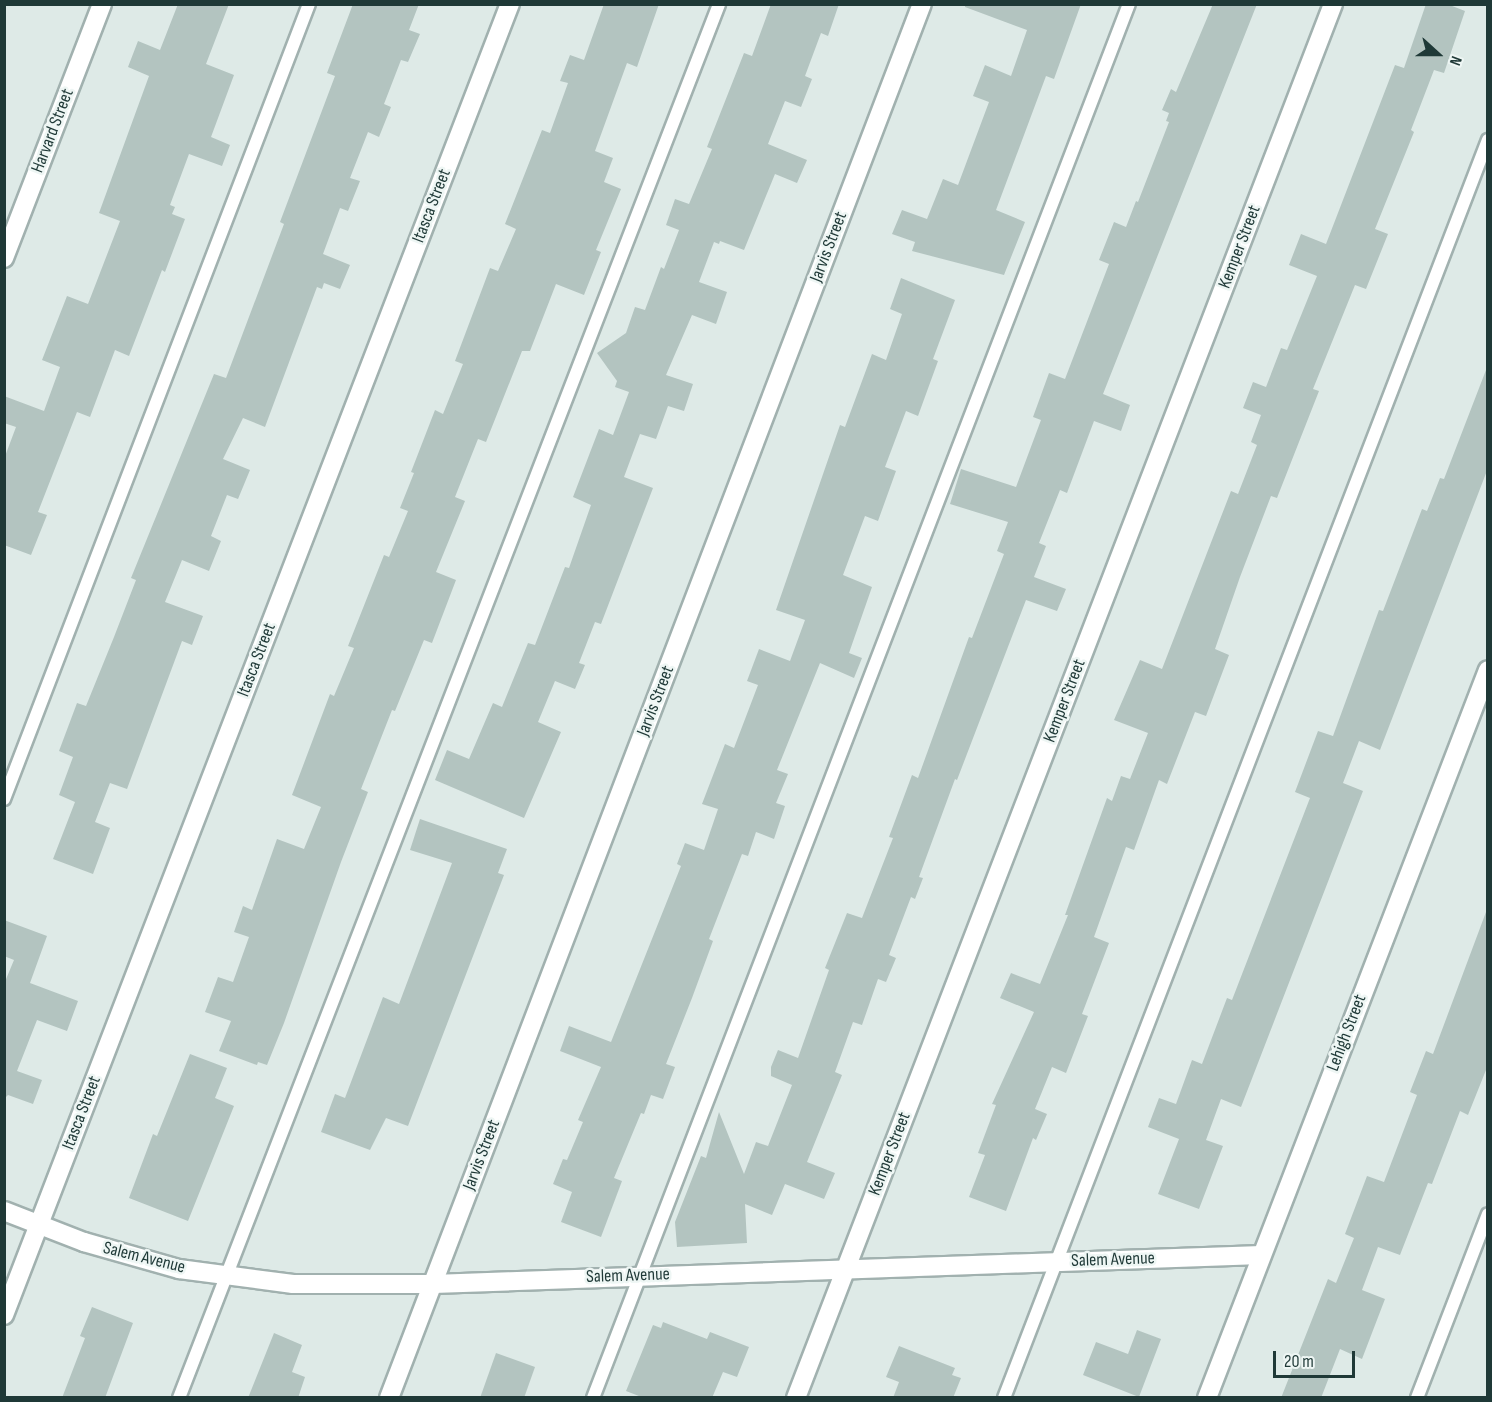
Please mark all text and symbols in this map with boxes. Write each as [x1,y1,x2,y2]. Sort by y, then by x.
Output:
north arrow [1408,24,1468,84]
text: N [1445,53,1466,68]
street label: Harvard Street [27,86,79,176]
street label: Itasca Street [408,166,456,246]
street label: Kemper Street [1214,202,1266,292]
street label: Jarvis Street [806,209,852,285]
street label: Itasca Street [233,620,281,700]
street label: Kemper Street [1039,656,1091,746]
street label: Jarvis Street [633,663,679,739]
street label: Lehigh Street [1322,992,1372,1074]
street label: Itasca Street [58,1073,106,1153]
street label: Kemper Street [864,1109,916,1199]
street label: Jarvis Street [459,1117,505,1193]
street label: Salem Avenue [101,1237,187,1279]
street label: Salem Avenue [1071,1248,1155,1272]
street label: Salem Avenue [586,1264,670,1288]
scale bar [1276,1339,1358,1377]
text: 20 m [1284,1351,1314,1372]

